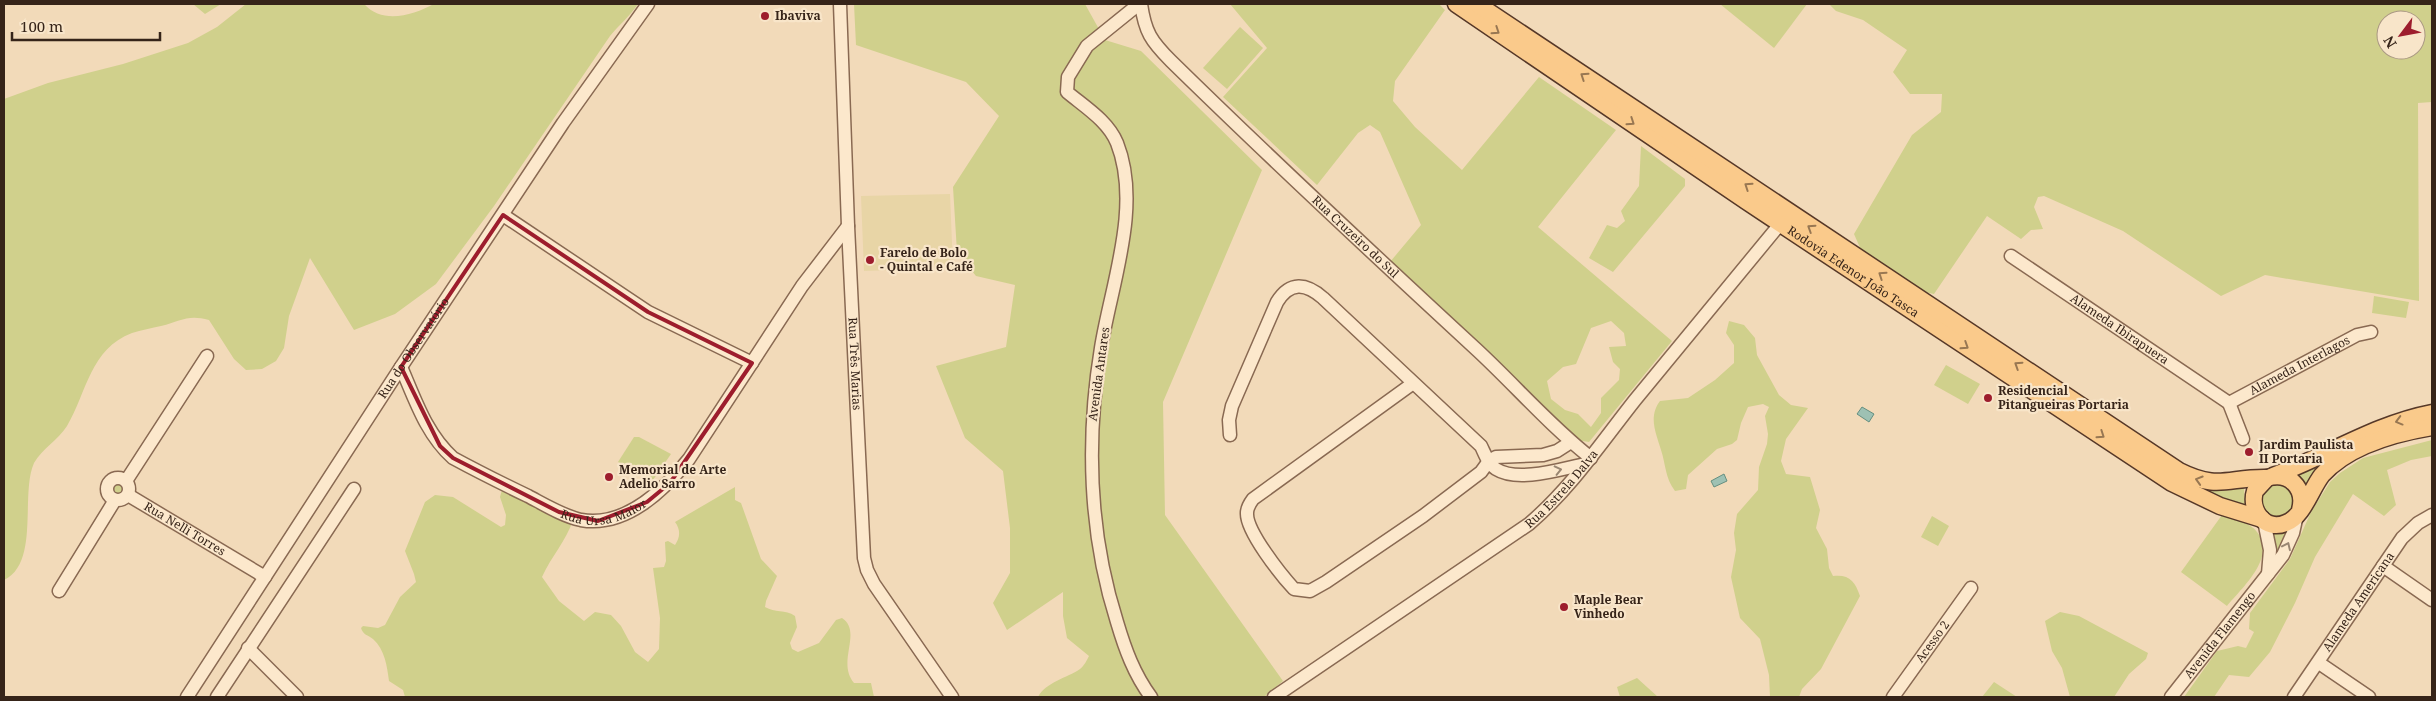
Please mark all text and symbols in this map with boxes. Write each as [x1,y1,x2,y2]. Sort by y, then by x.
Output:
place label: Ibaviva [775,7,821,24]
scale bar [12,10,160,42]
marker: Ibaviva [759,10,771,22]
north arrow [2376,10,2426,60]
text: 100 m [20,16,63,36]
one-way arrow [1490,25,1500,34]
text: N [2379,32,2401,52]
one-way arrow [1581,73,1590,82]
one-way arrow [1625,116,1634,126]
one-way arrow [1745,183,1754,192]
street label: Rua Cruzeiro do Sul [1308,192,1403,282]
street label: Rodovia Edenor João Tasca [1784,222,1923,321]
one-way arrow [1807,224,1816,234]
place label: Farelo de Bolo - Quintal e Café [880,244,973,275]
marker: Farelo de Bolo - Quintal e Café [864,254,876,266]
one-way arrow [1879,272,1888,281]
street label: Alameda Ibirapuera [2067,290,2173,368]
street label: Rua do Observatório [374,294,453,402]
street label: Rua Três Marias [844,317,866,411]
street label: Avenida Antares [1084,326,1114,422]
street label: Alameda Interlagos [2246,331,2353,399]
one-way arrow [1960,339,1969,349]
one-way arrow [2014,362,2024,371]
place label: Residencial Pitangueiras Portaria [1998,382,2129,413]
marker: Residencial Pitangueiras Portaria [1982,392,1994,404]
one-way arrow [2395,416,2403,426]
one-way arrow [2095,429,2105,438]
place label: Jardim Paulista II Portaria [2258,436,2353,467]
street label: Rua Estrela Dalva [1521,446,1602,532]
marker: Jardim Paulista II Portaria [2243,446,2255,458]
place label: Memorial de Arte Adelio Sarro [619,461,726,492]
one-way arrow [1553,465,1562,476]
marker: Memorial de Arte Adelio Sarro [603,471,615,483]
one-way arrow [2196,475,2204,485]
street label: Rua Ursa Maior [558,495,650,529]
street label: Rua Nelli Torres [141,497,229,559]
one-way arrow [2280,542,2291,551]
street label: Alameda Americana [2318,548,2398,655]
street label: Avenida Flamengo [2180,588,2259,682]
place label: Maple Bear Vinhedo [1574,591,1644,622]
marker: Maple Bear Vinhedo [1558,601,1570,613]
street label: Acesso 2 [1911,617,1953,666]

